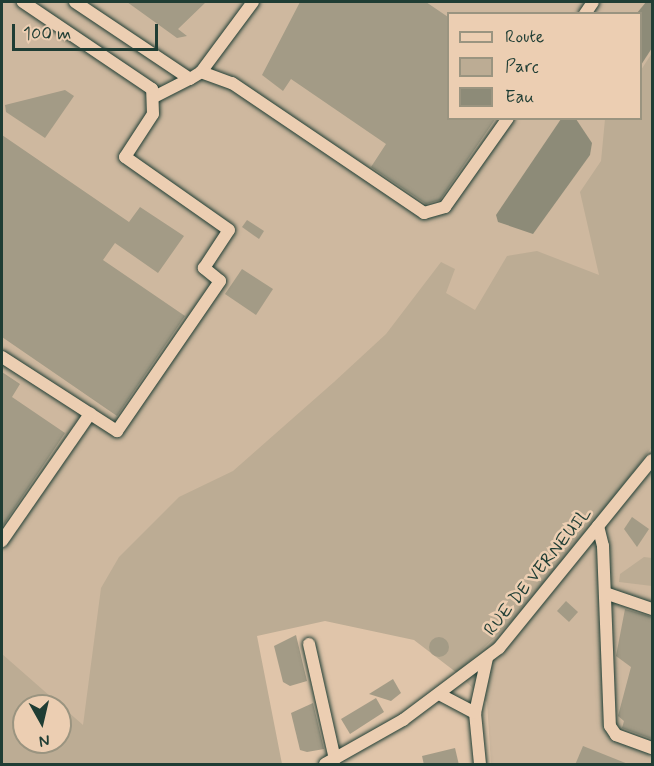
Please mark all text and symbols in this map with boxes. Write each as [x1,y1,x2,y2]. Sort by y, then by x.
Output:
scale bar [15,12,160,50]
legend [447,12,642,120]
text: 100 m [23,22,71,46]
text: Route [505,25,544,49]
text: Parc [505,55,539,79]
text: Eau [505,85,534,109]
street label: RUE DE VERNEUIL [481,505,595,639]
north arrow [12,694,72,754]
text: N [38,729,51,751]

